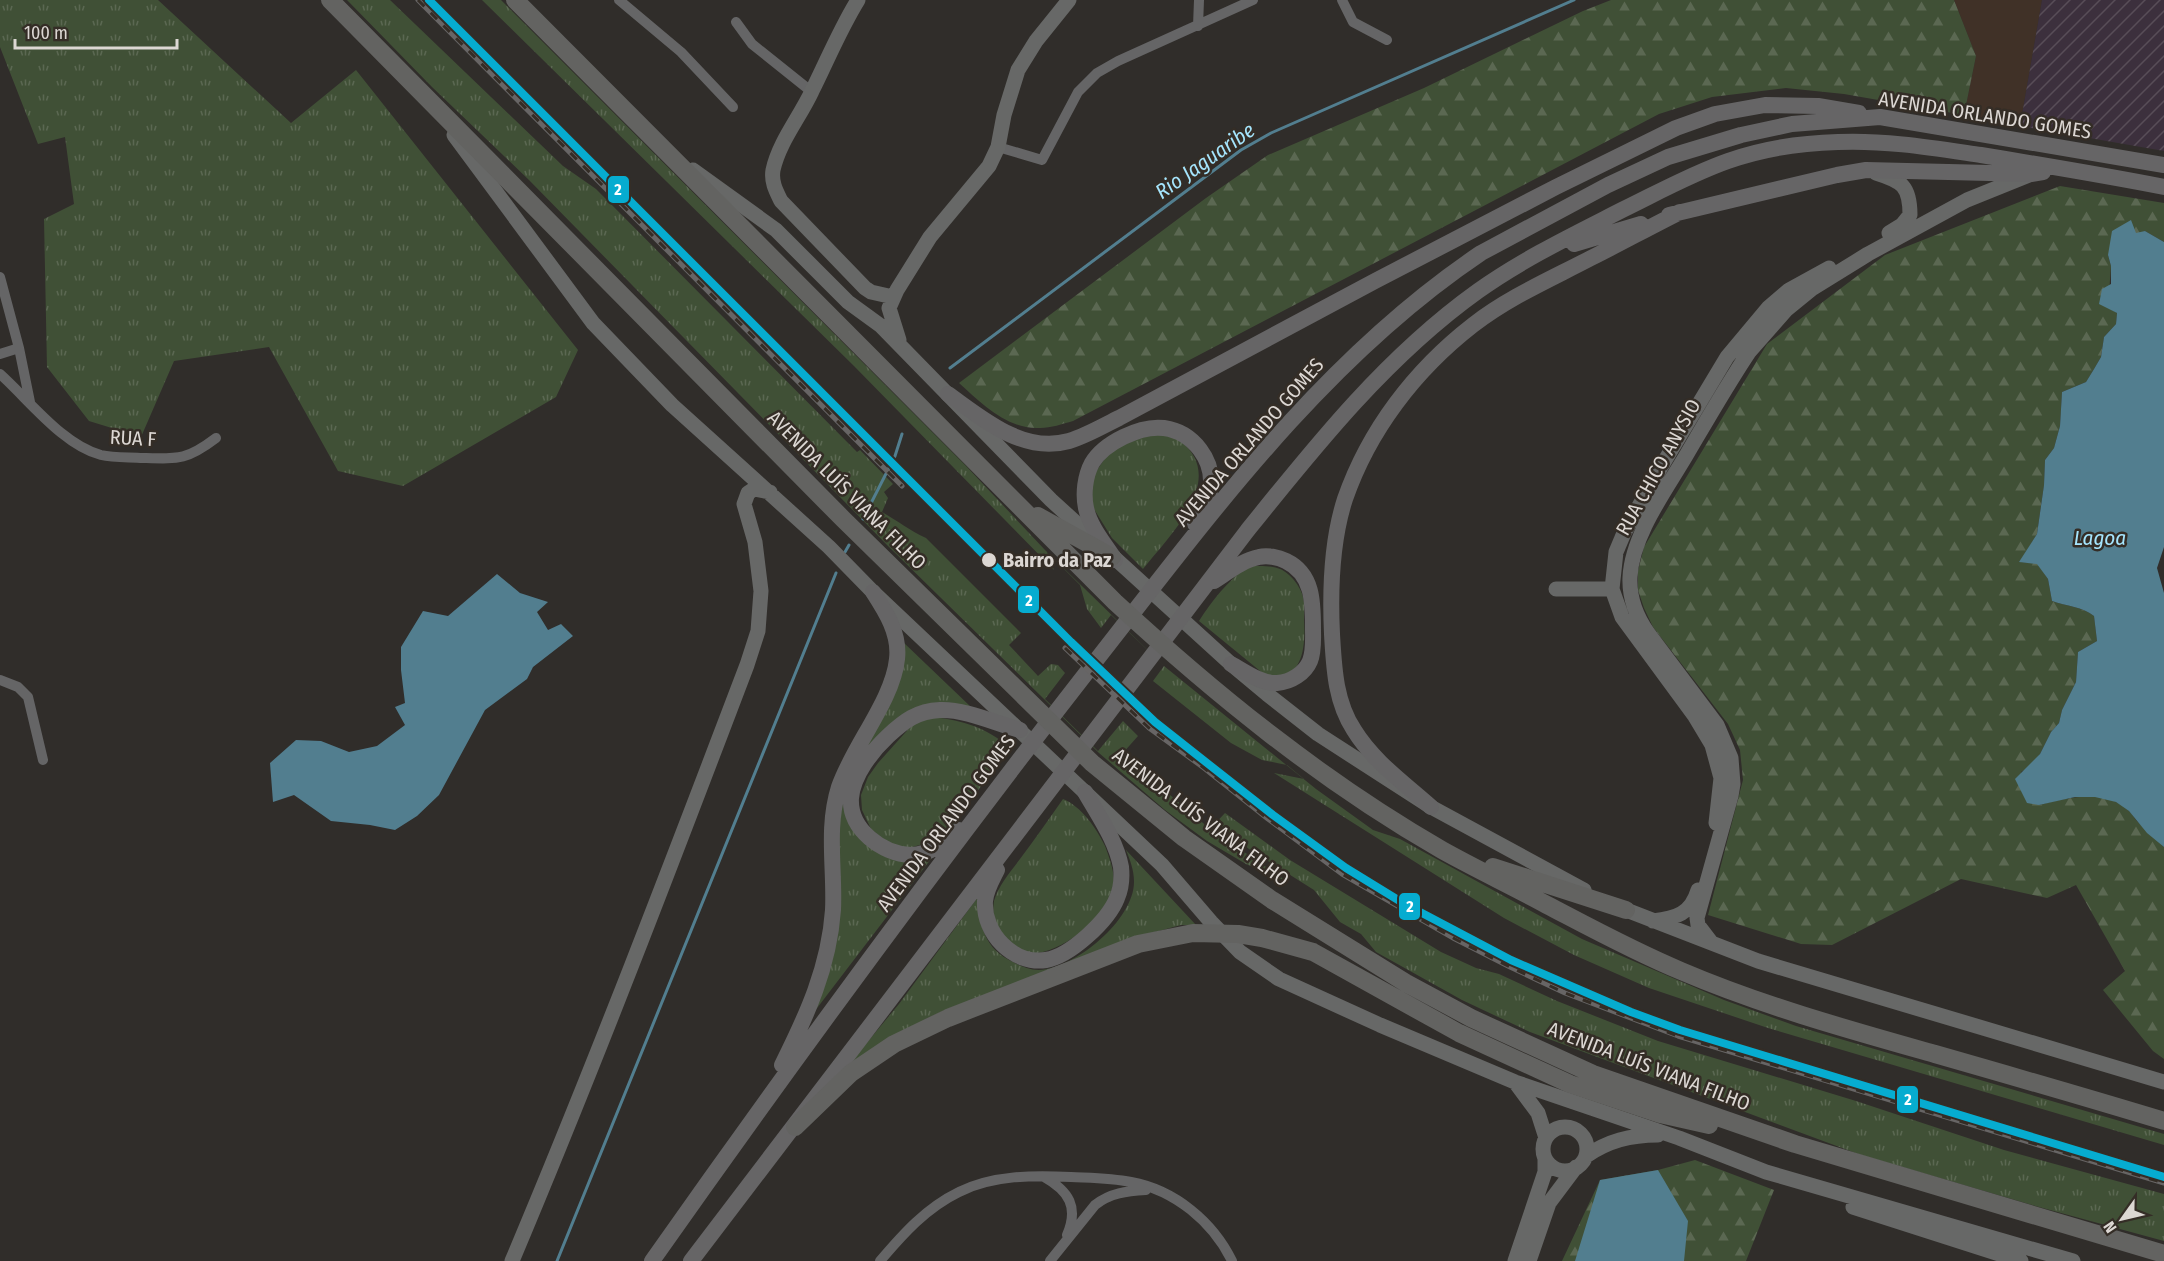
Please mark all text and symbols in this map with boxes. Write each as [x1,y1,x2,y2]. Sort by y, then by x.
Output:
scale bar [15,12,177,50]
text: 100 m [24,22,68,44]
street label: AVENIDA ORLANDO GOMES [1877,86,2093,144]
water label: Rio Jaguaribe [1150,117,1260,205]
line badge: 2 [607,175,630,204]
text: 2 [613,180,622,199]
street label: AVENIDA ORLANDO GOMES [1169,353,1329,531]
street label: RUA CHICO ANYSIO [1611,395,1705,539]
street label: AVENIDA LUÍS VIANA FILHO [763,406,931,574]
street label: RUA F [109,425,157,451]
water label: Lagoa [2074,525,2126,551]
place label: Bairro da Paz [1003,548,1112,572]
marker: Bairro da Paz [980,551,998,569]
line badge: 2 [1017,585,1040,614]
text: 2 [1024,591,1033,610]
street label: AVENIDA ORLANDO GOMES [872,730,1020,916]
street label: AVENIDA LUÍS VIANA FILHO [1108,743,1294,891]
line badge: 2 [1398,892,1421,921]
text: 2 [1405,897,1414,916]
street label: AVENIDA LUÍS VIANA FILHO [1544,1016,1754,1116]
line badge: 2 [1896,1085,1919,1114]
text: 2 [1903,1090,1912,1109]
north arrow [2092,1189,2152,1249]
text: N [2099,1218,2121,1236]

